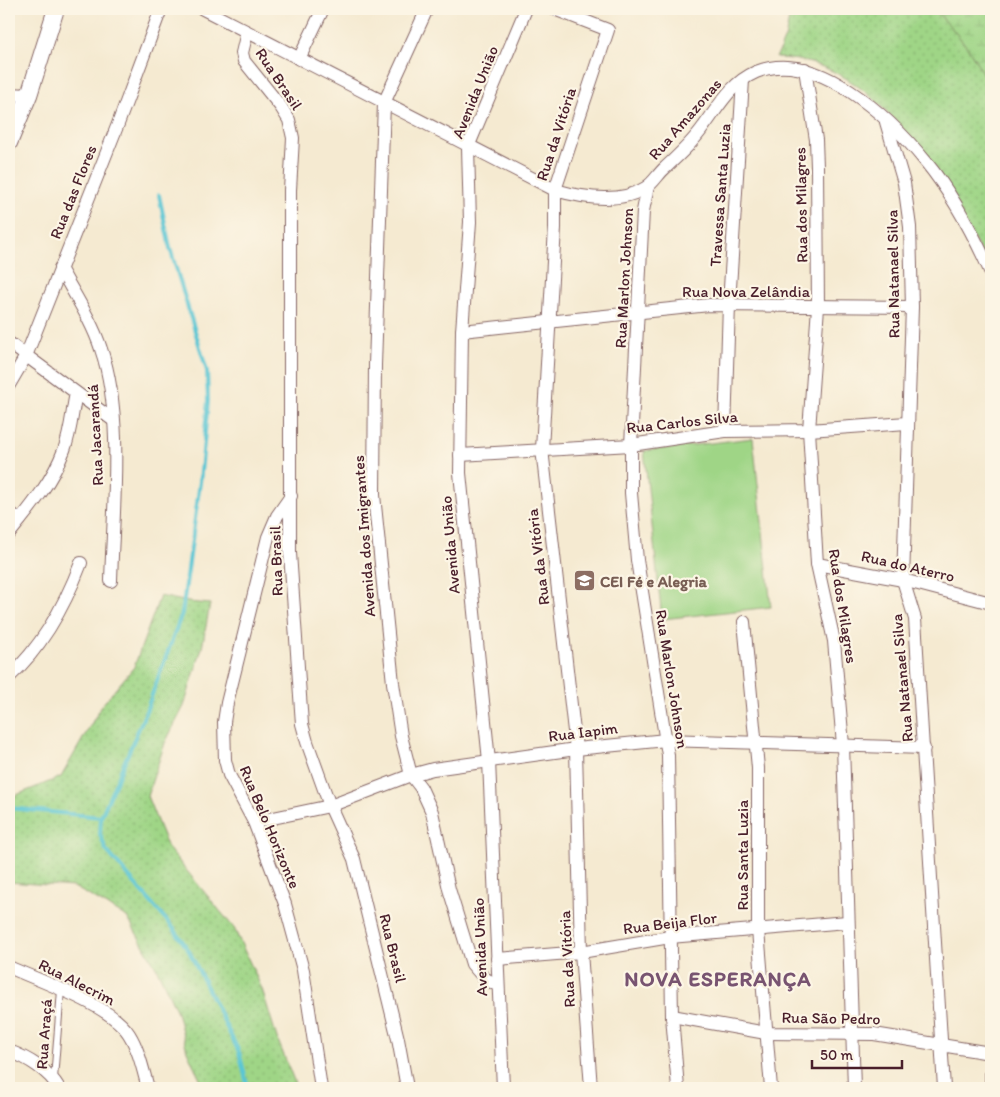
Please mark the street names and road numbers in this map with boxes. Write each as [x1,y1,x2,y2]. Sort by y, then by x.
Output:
street label: Avenida União [448,43,502,141]
street label: Rua Brasil [251,44,307,114]
street label: Rua Amazonas [645,74,725,164]
street label: Rua da Vitória [532,84,580,183]
street label: Travessa Santa Luzia [706,123,734,267]
street label: Rua das Flores [45,142,101,242]
street label: Rua dos Milagres [790,147,812,263]
street label: Rua Marlon Johnson [611,207,637,349]
street label: Rua Natanael Silva [882,209,904,338]
street label: Rua Nova Zelândia [682,282,811,301]
street label: Rua Jacarandá [83,383,107,486]
street label: Rua Carlos Silva [625,407,739,437]
street label: Avenida dos Imigrantes [349,455,379,617]
street label: Avenida União [436,495,464,595]
street label: Rua da Vitória [523,507,553,606]
street label: Rua Brasil [265,525,287,597]
street label: Rua do Aterro [859,546,957,586]
street label: Rua dos Milagres [825,547,861,665]
street label: Rua Marlon Johnson [652,608,692,750]
street label: Rua Natanael Silva [887,613,917,743]
street label: Rua Iapim [547,718,619,746]
street label: Rua Belo Horizonte [236,763,304,891]
street label: Rua Santa Luzia [733,799,752,910]
street label: Avenida União [469,897,491,997]
street label: Rua Beija Flor [622,908,719,938]
street label: Rua da Vitória [555,909,579,1008]
street label: Rua Brasil [375,911,411,985]
street label: Rua Alecrim [35,955,119,1010]
street label: Rua Araçá [32,997,56,1070]
street label: Rua São Pedro [781,1008,881,1028]

